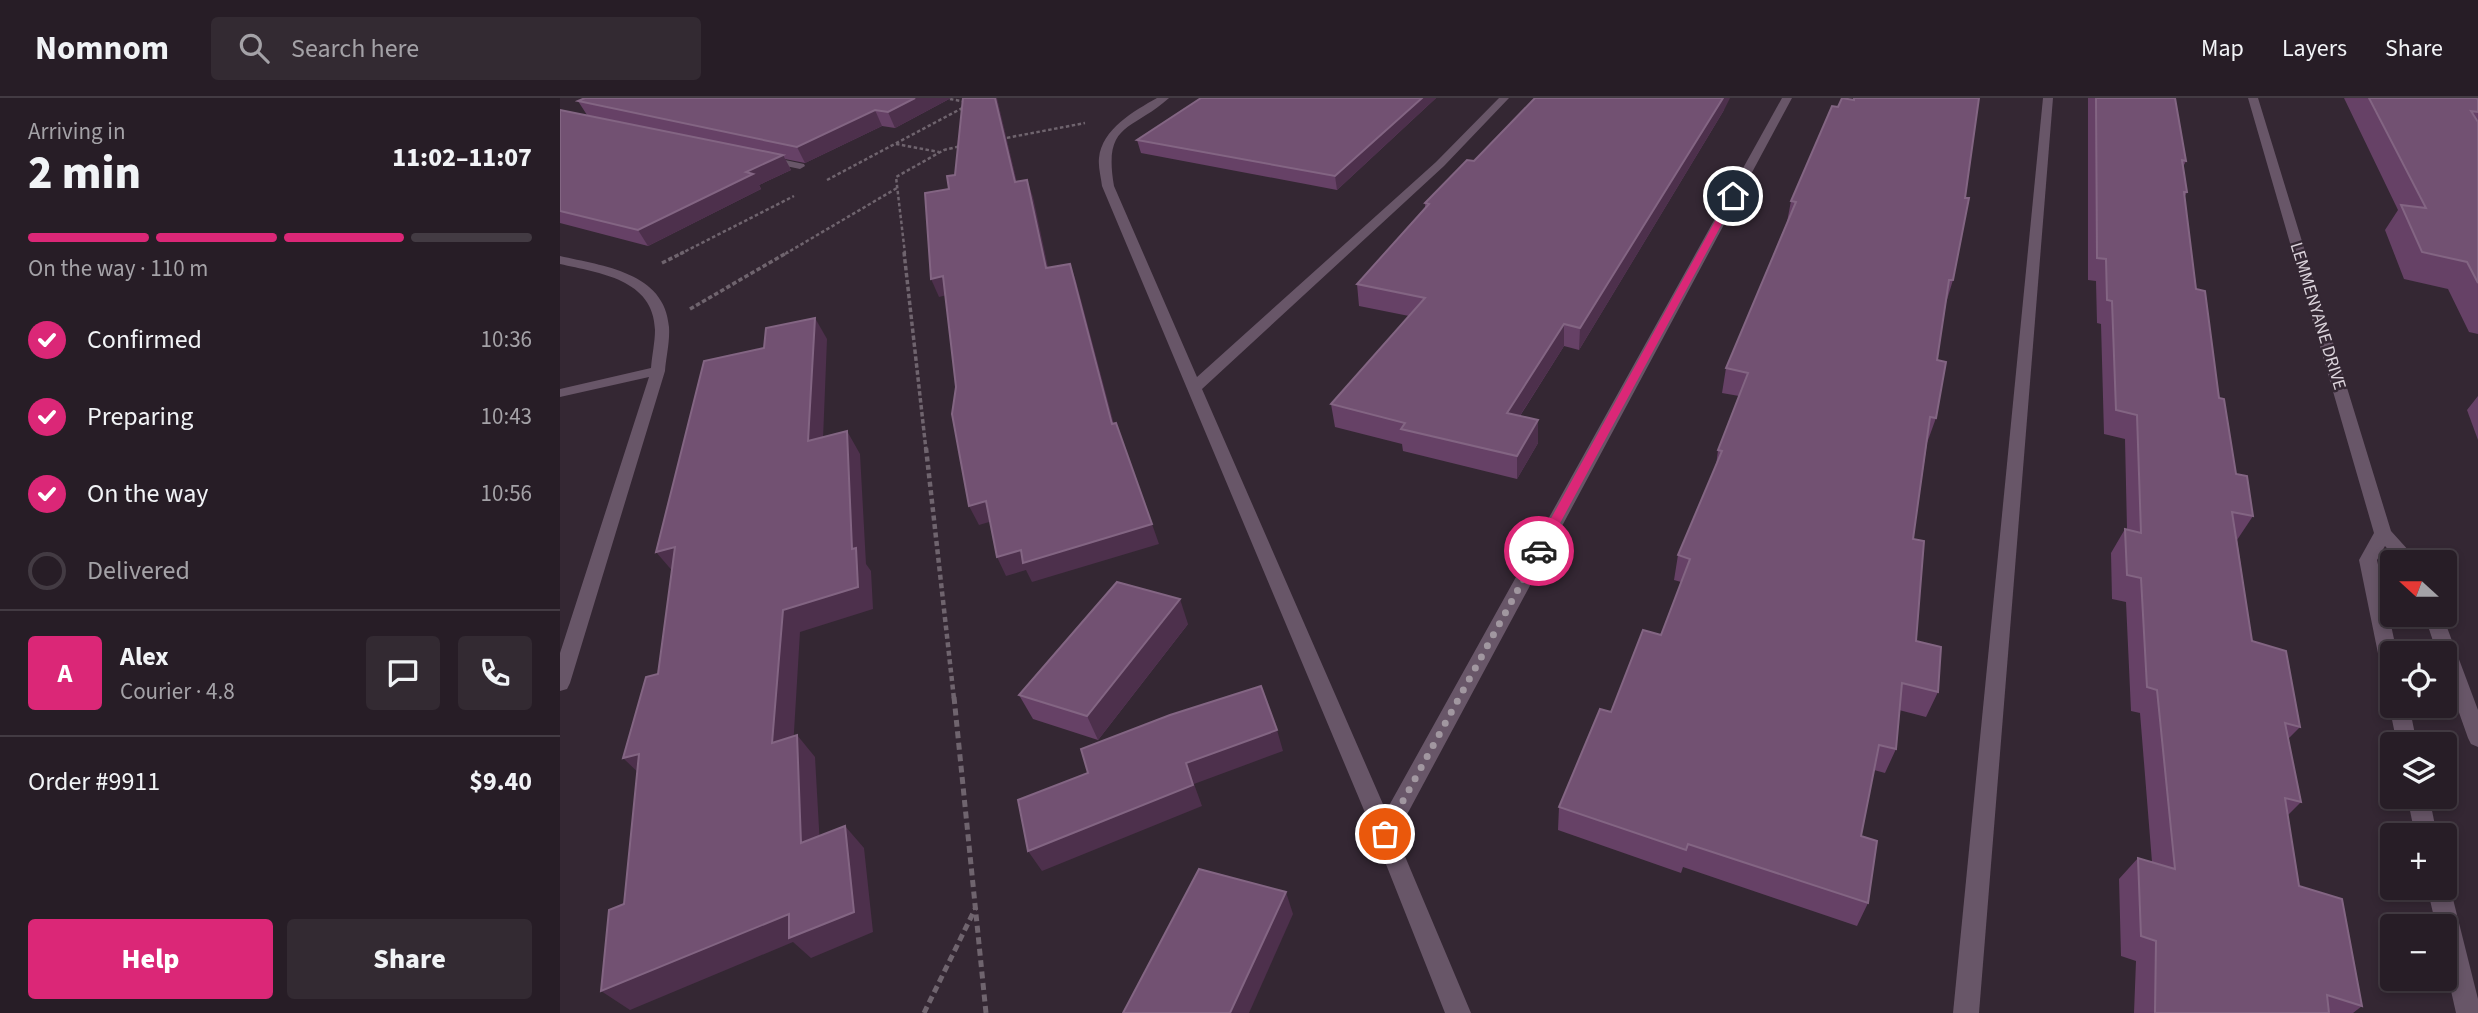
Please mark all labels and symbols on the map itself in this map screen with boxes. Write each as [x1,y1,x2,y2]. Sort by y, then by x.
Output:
pin [1703,166,1763,226]
street label: LEMMENYANE DRIVE [2284,239,2352,393]
courier [1504,516,1574,586]
north arrow [2380,550,2457,626]
pin [1355,804,1415,864]

